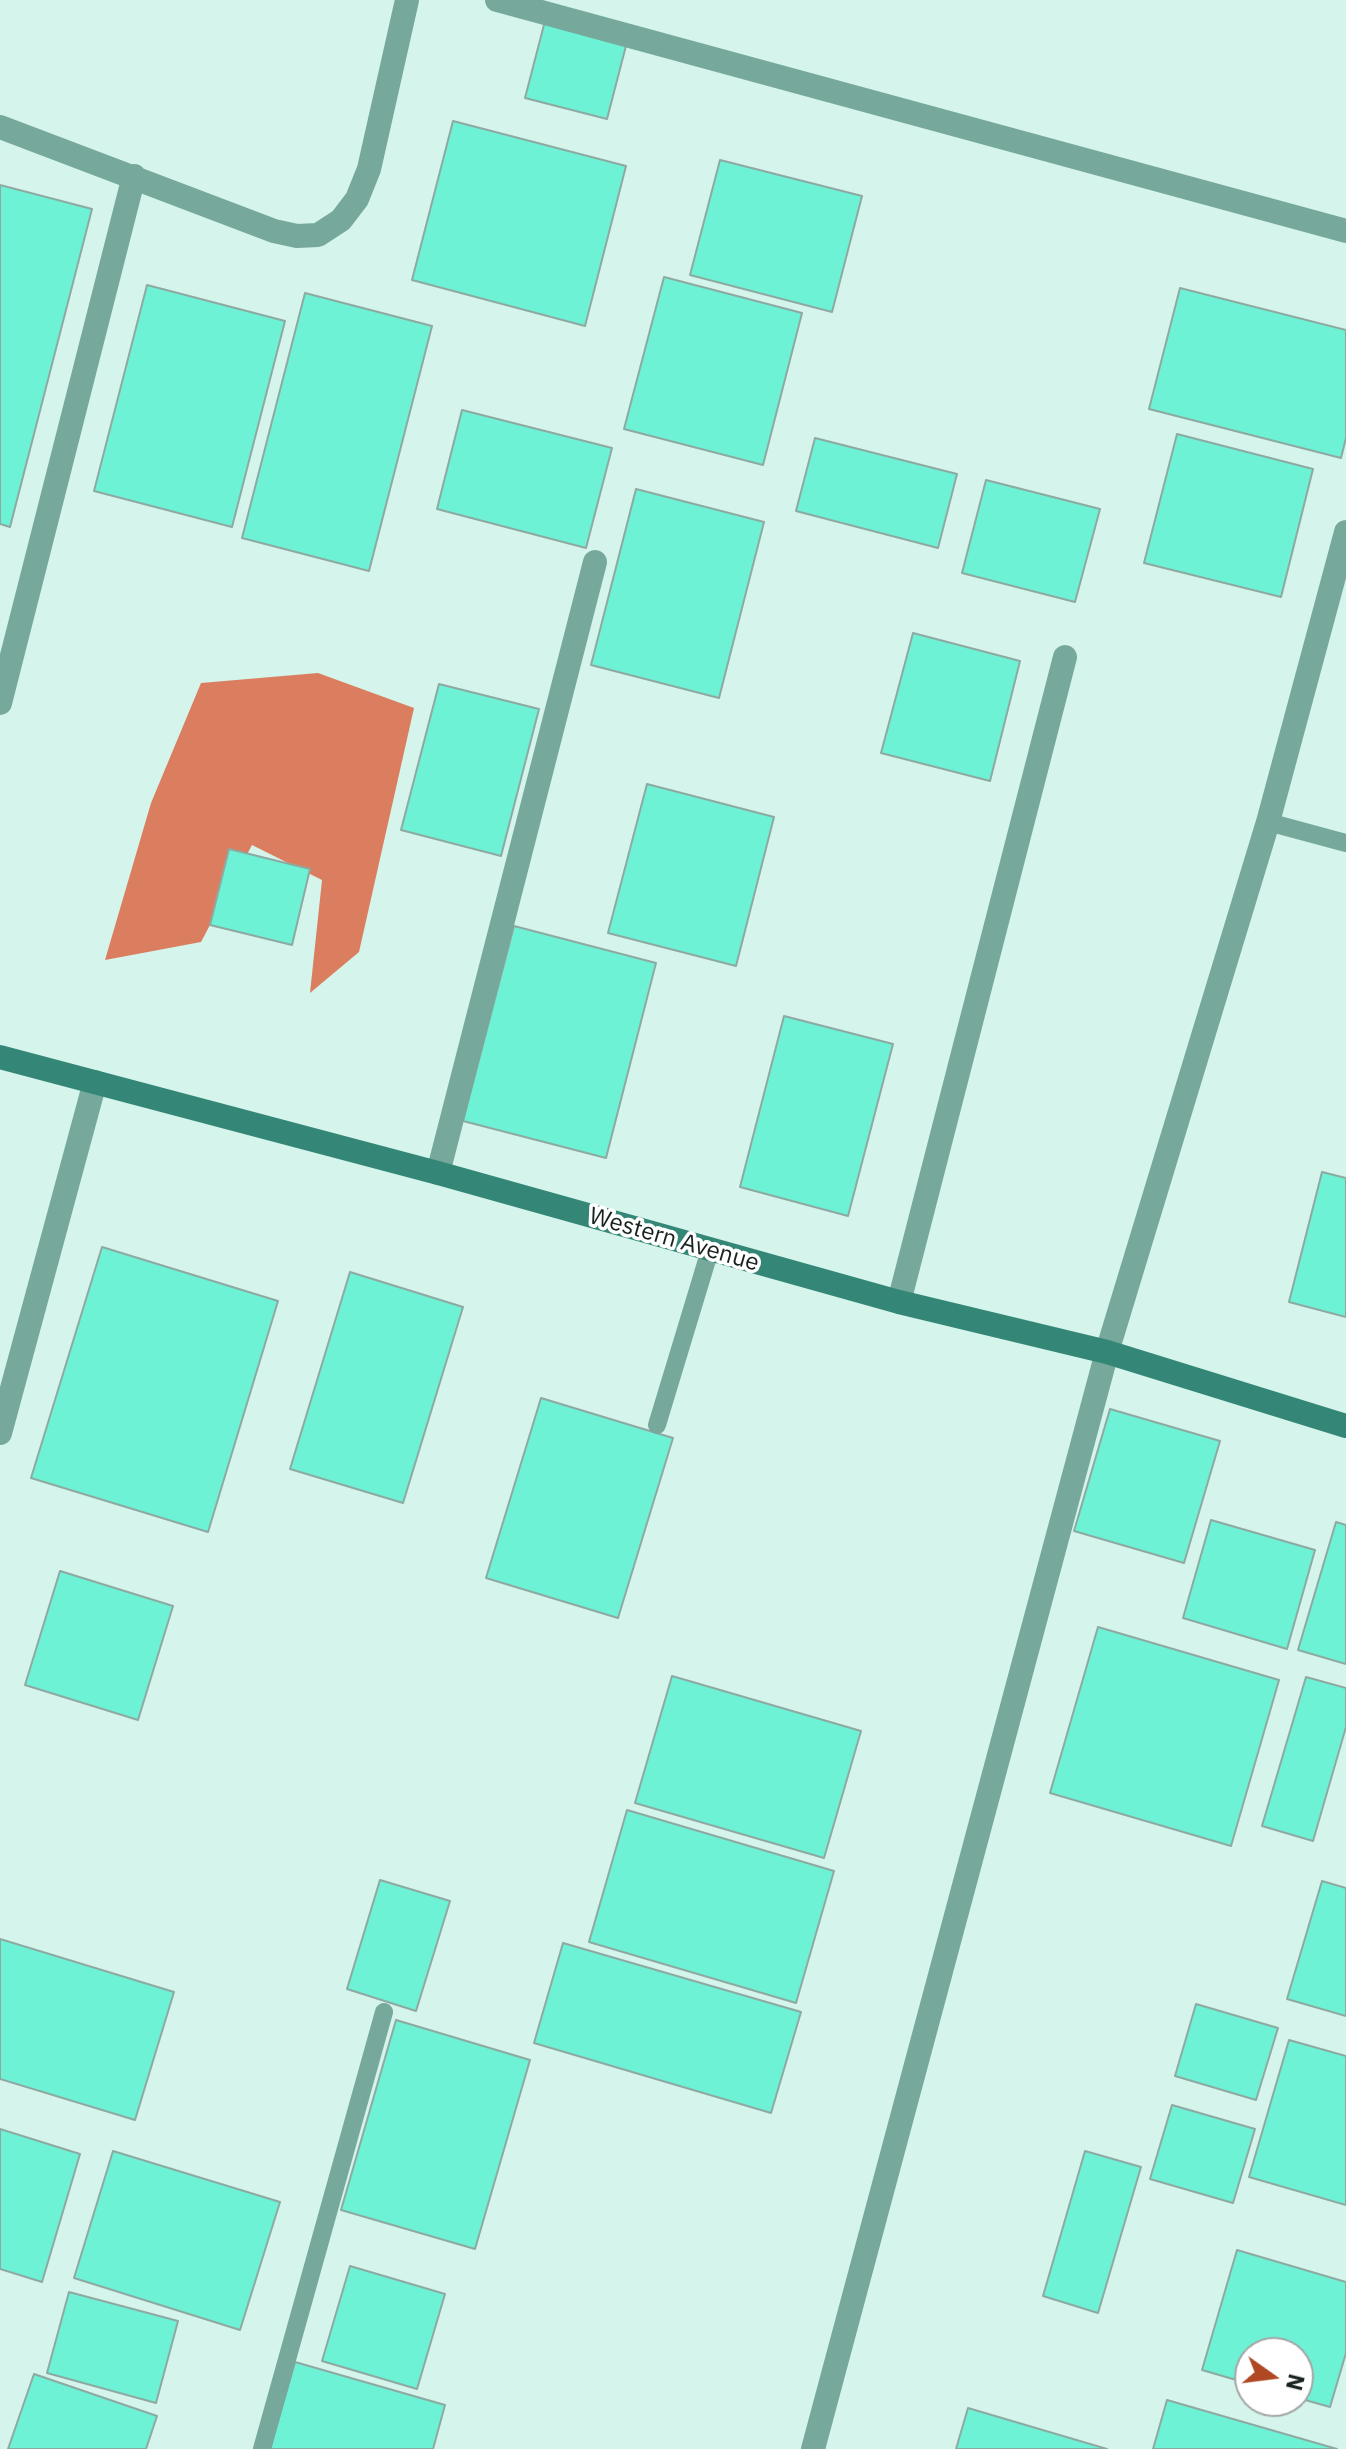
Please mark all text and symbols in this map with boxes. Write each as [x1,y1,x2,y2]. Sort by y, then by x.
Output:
street label: Western Avenue [586,1202,762,1278]
north arrow [1234,2337,1314,2417]
text: N [1280,2371,1312,2394]

